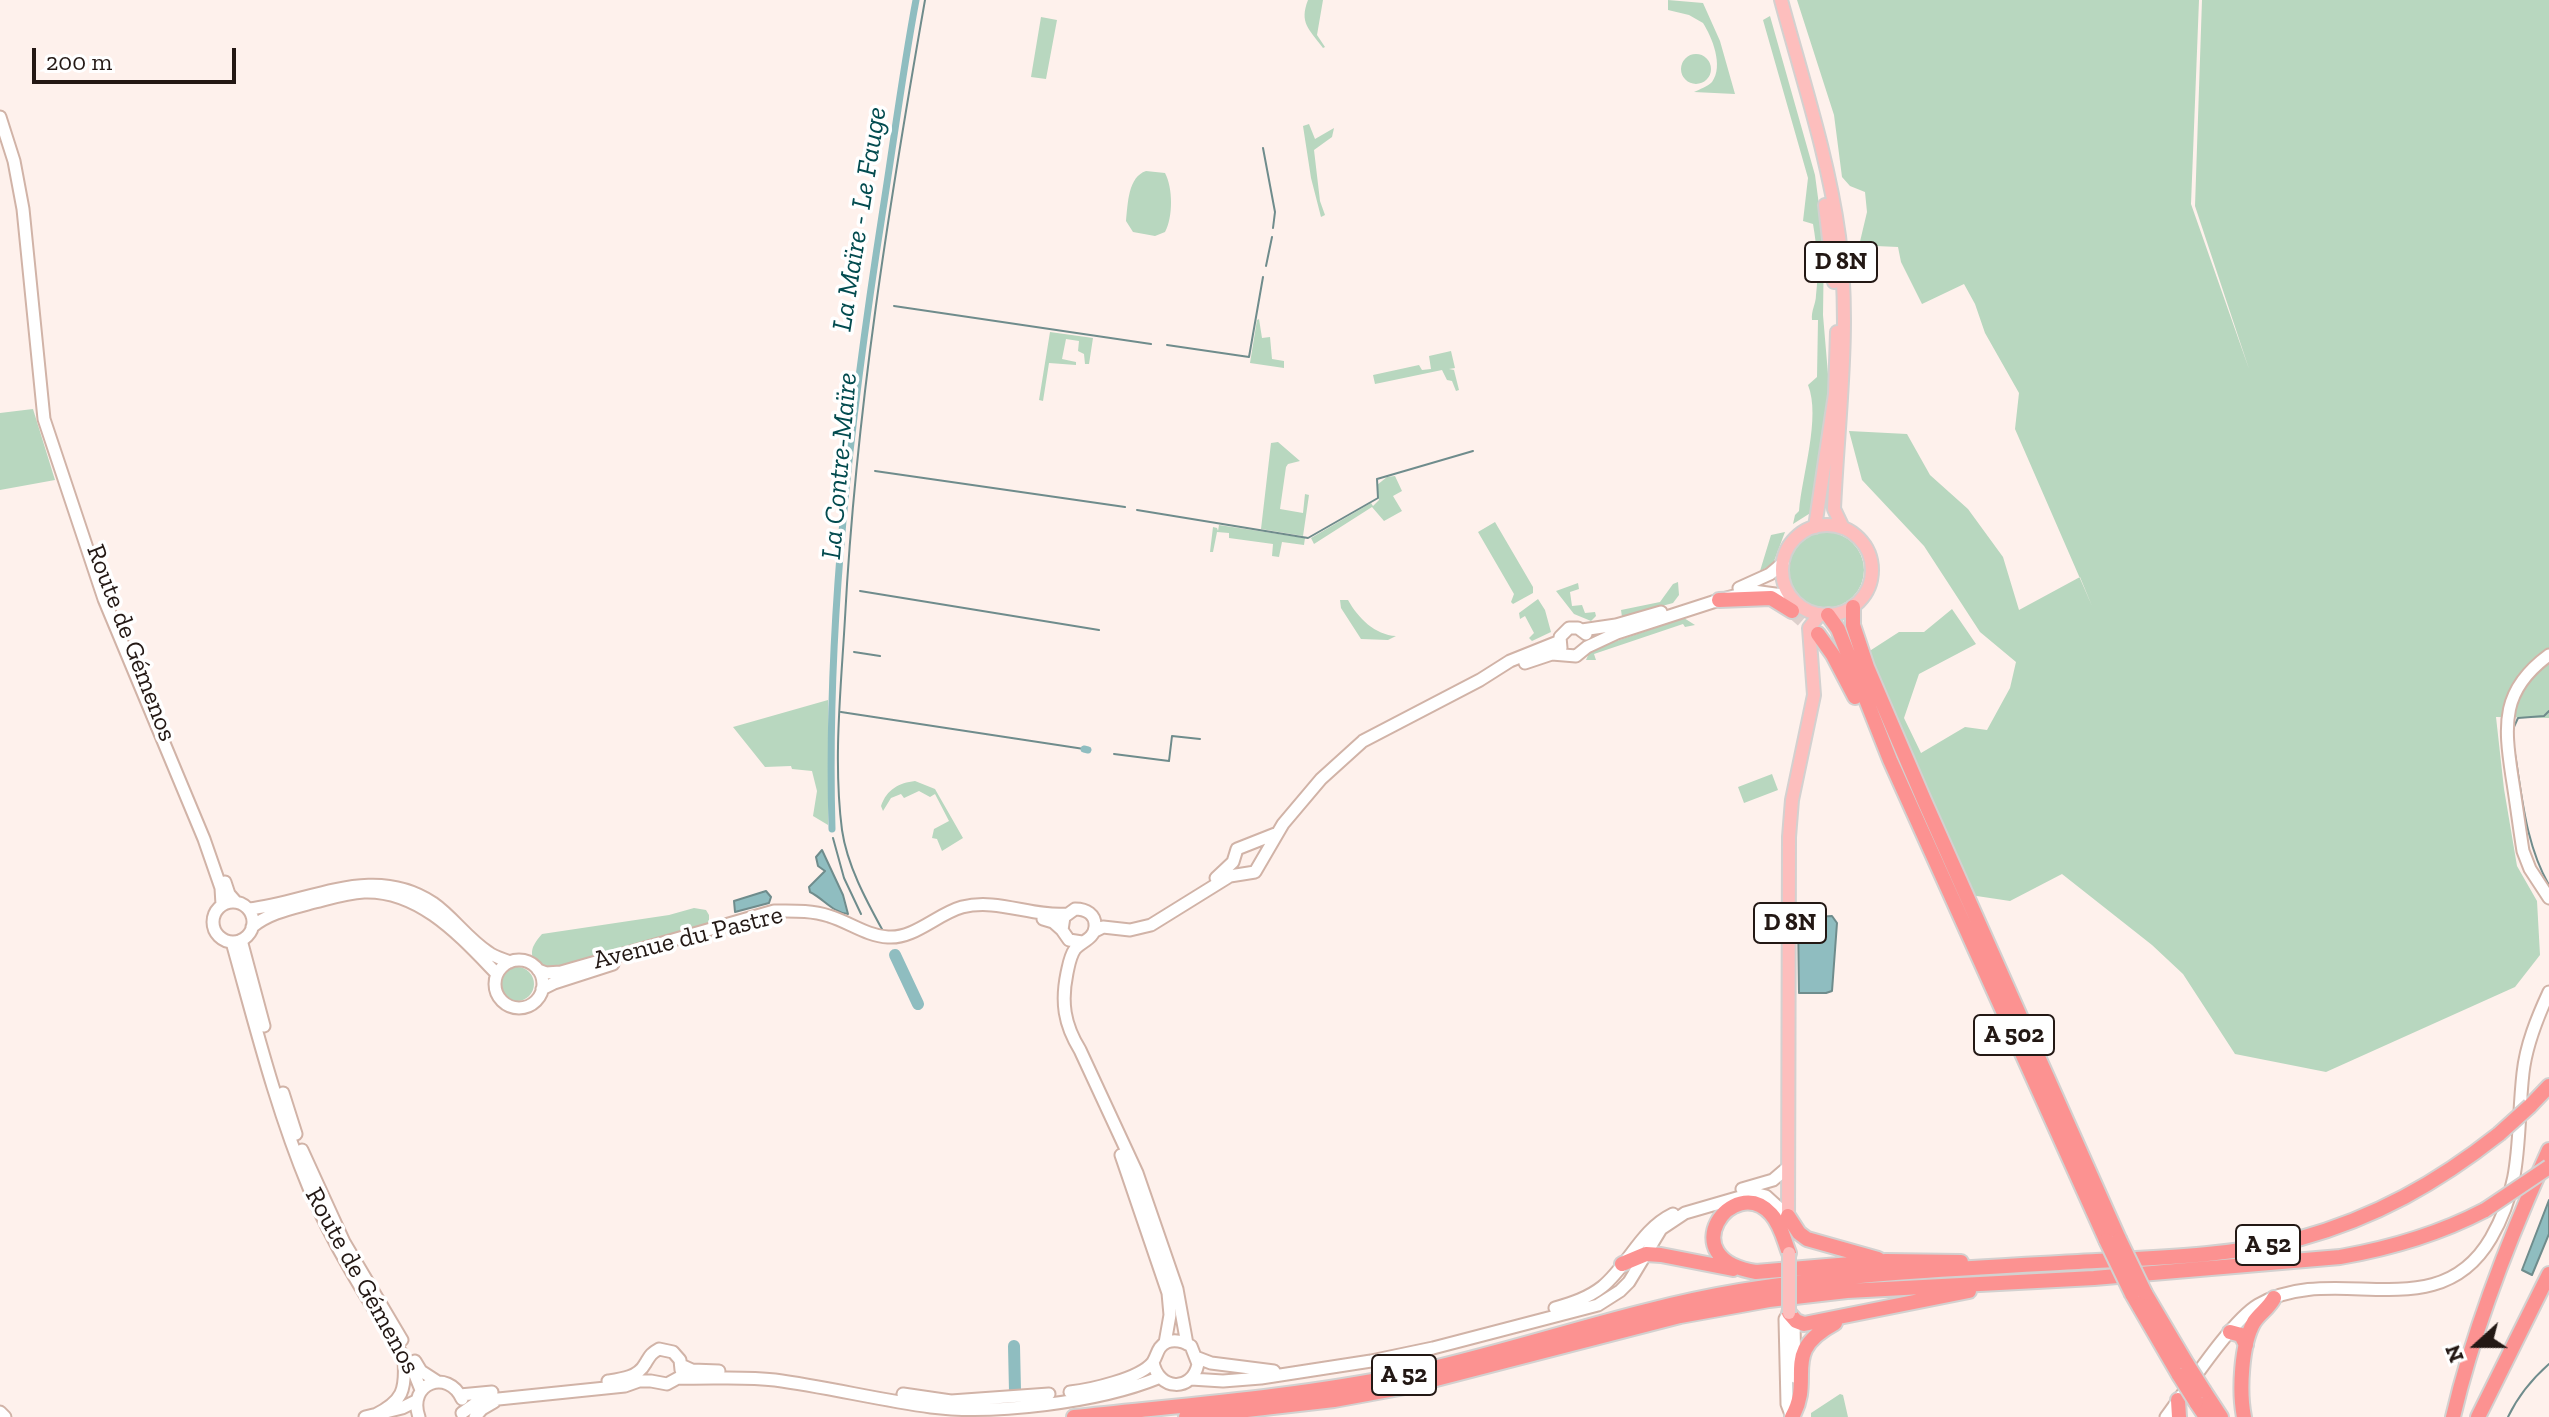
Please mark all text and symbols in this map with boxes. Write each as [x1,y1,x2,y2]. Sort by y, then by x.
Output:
scale bar [36,32,240,82]
text: 200 m [46,47,112,76]
water label: La Maïre - Le Fauge [826,104,894,334]
road number: D 8N [1805,242,1877,282]
water label: La Contre-Maïre [815,371,865,561]
street label: Route de Gémenos [79,540,183,746]
street label: Avenue du Pastre [590,899,786,977]
road number: D 8N [1754,903,1826,943]
road number: A 502 [1974,1015,2054,1055]
street label: Route de Gémenos [298,1182,426,1380]
road number: A 52 [2236,1225,2300,1265]
north arrow [2437,1305,2517,1385]
text: N [2439,1341,2470,1366]
road number: A 52 [1372,1355,1436,1395]

